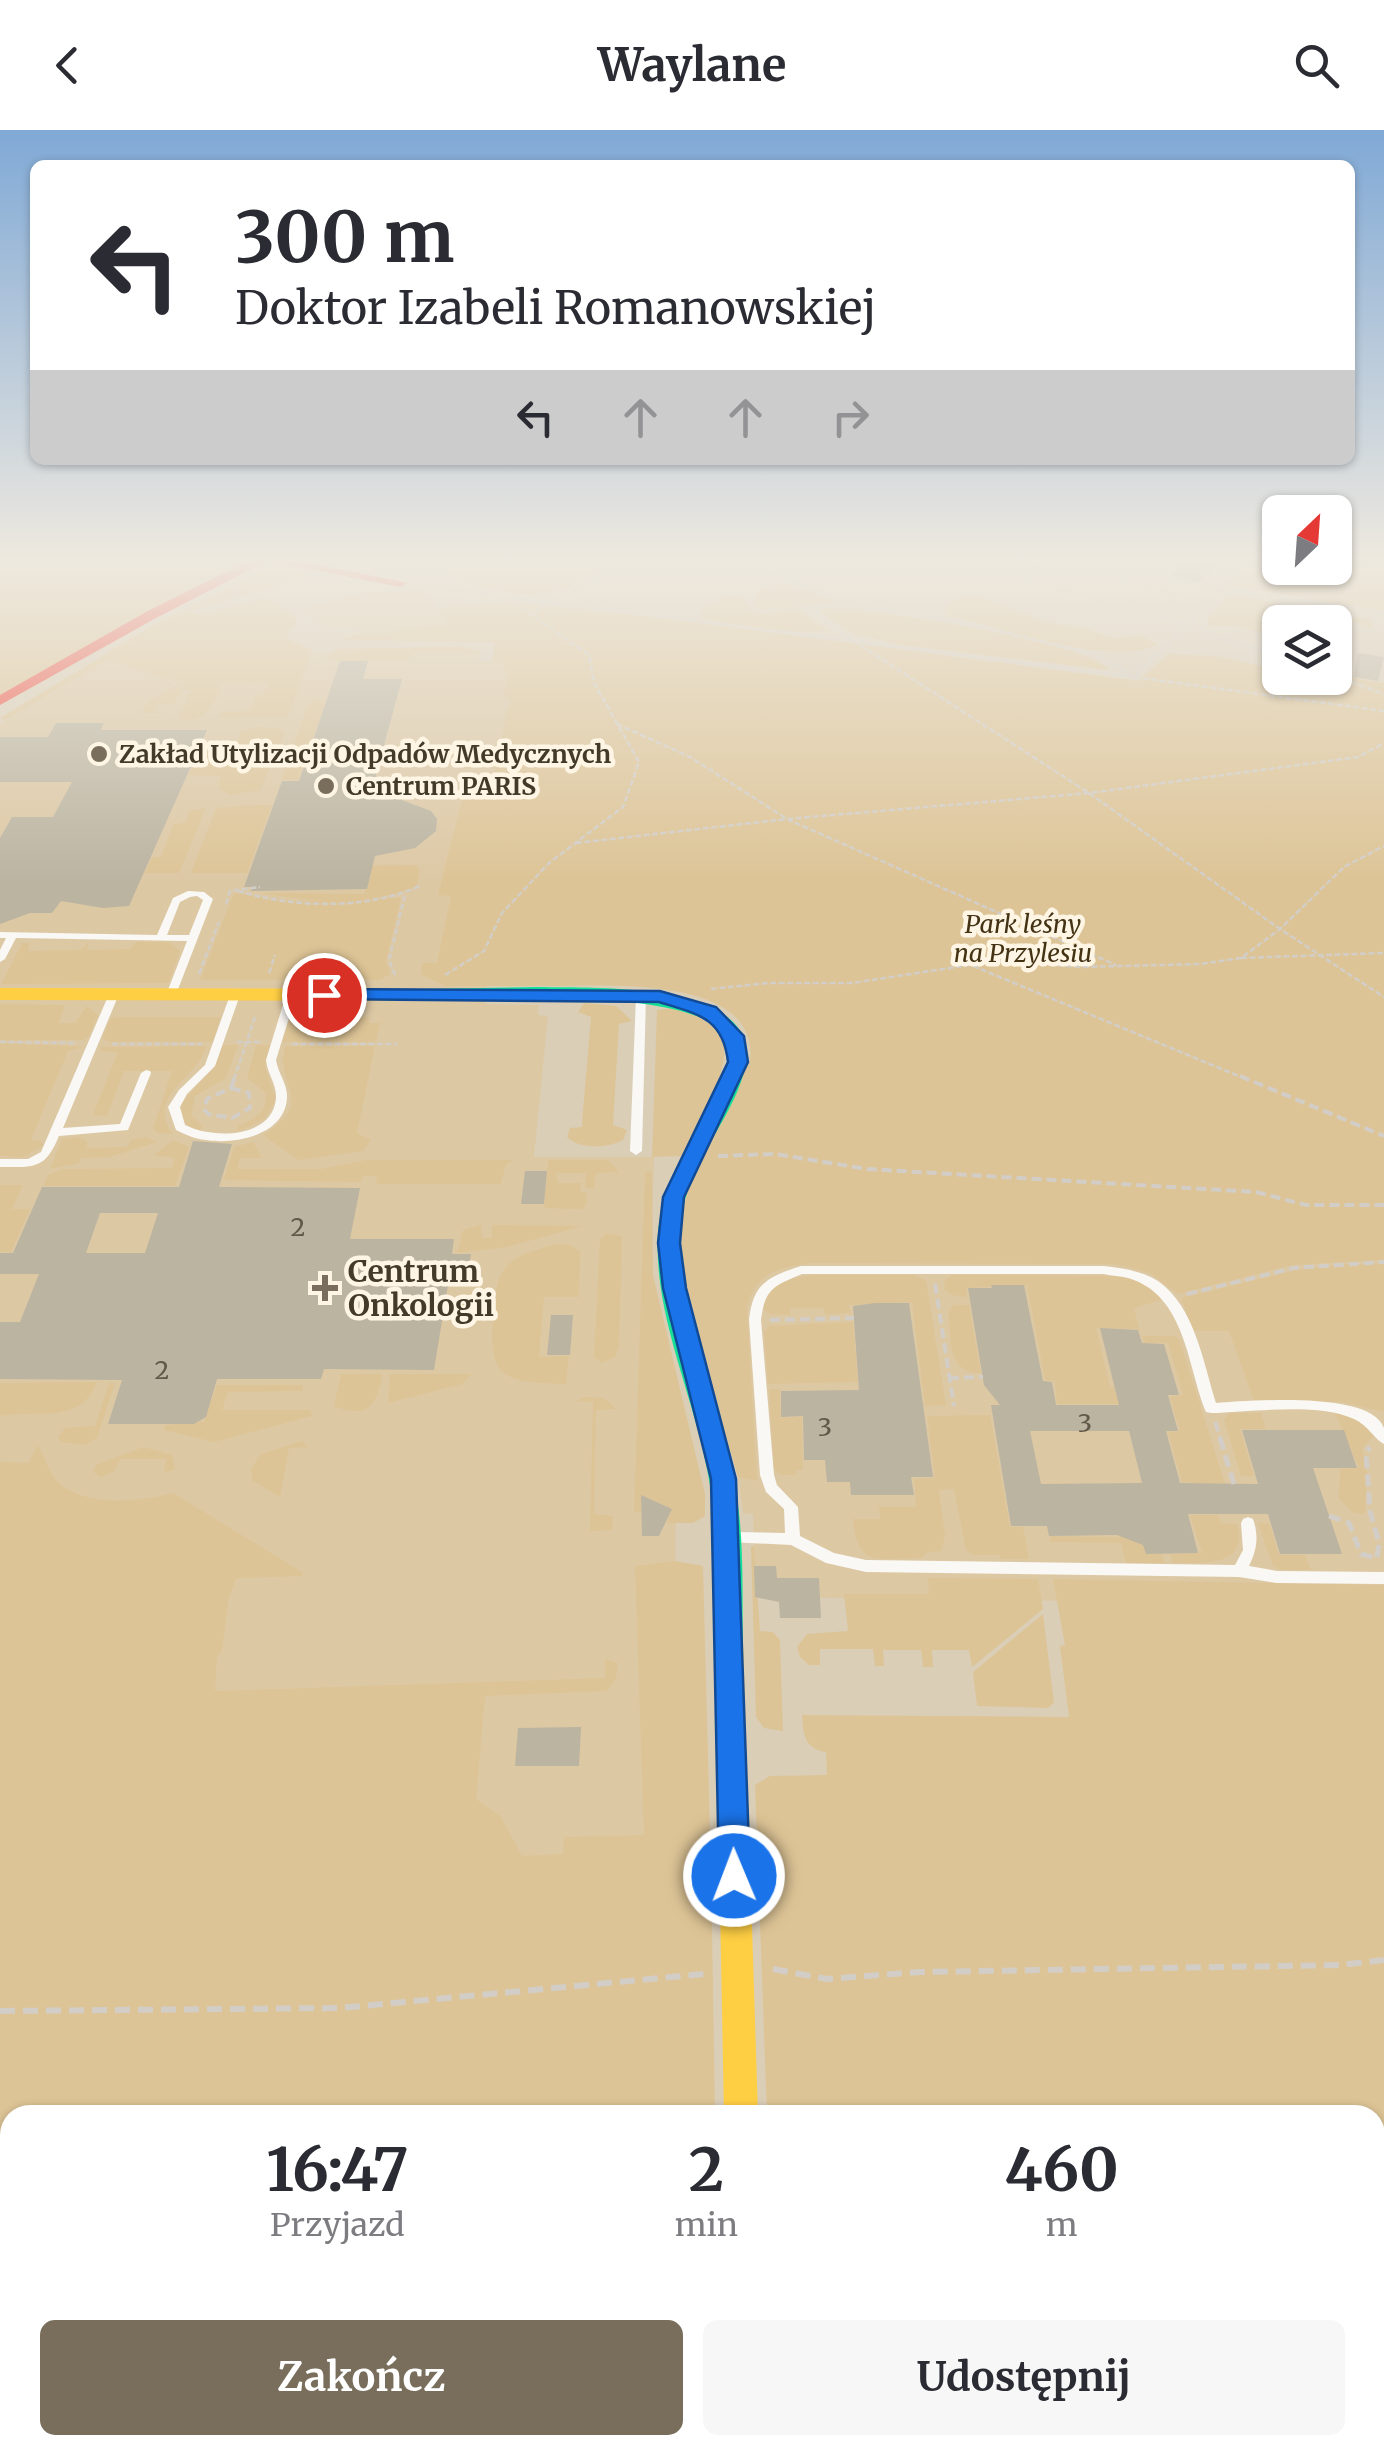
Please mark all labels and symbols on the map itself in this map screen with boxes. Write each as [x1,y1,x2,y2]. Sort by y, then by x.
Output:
north arrow [1262,495,1352,585]
place label: Zakład Utylizacji Odpadów Medycznych [119,738,611,770]
marker: Zakład Utylizacji Odpadów Medycznych [88,743,110,765]
place label: Centrum PARIS [346,770,536,802]
marker: Centrum PARIS [315,775,337,797]
park label: Park leśny na Przylesiu [954,908,1092,969]
pin [282,953,367,1038]
house number: 2 [291,1211,305,1243]
place label: Centrum Onkologii [348,1252,494,1324]
marker: Centrum Onkologii [312,1275,338,1301]
house number: 2 [155,1354,169,1386]
house number: 3 [1078,1407,1092,1439]
house number: 3 [818,1411,832,1443]
position arrow [682,1824,786,1928]

